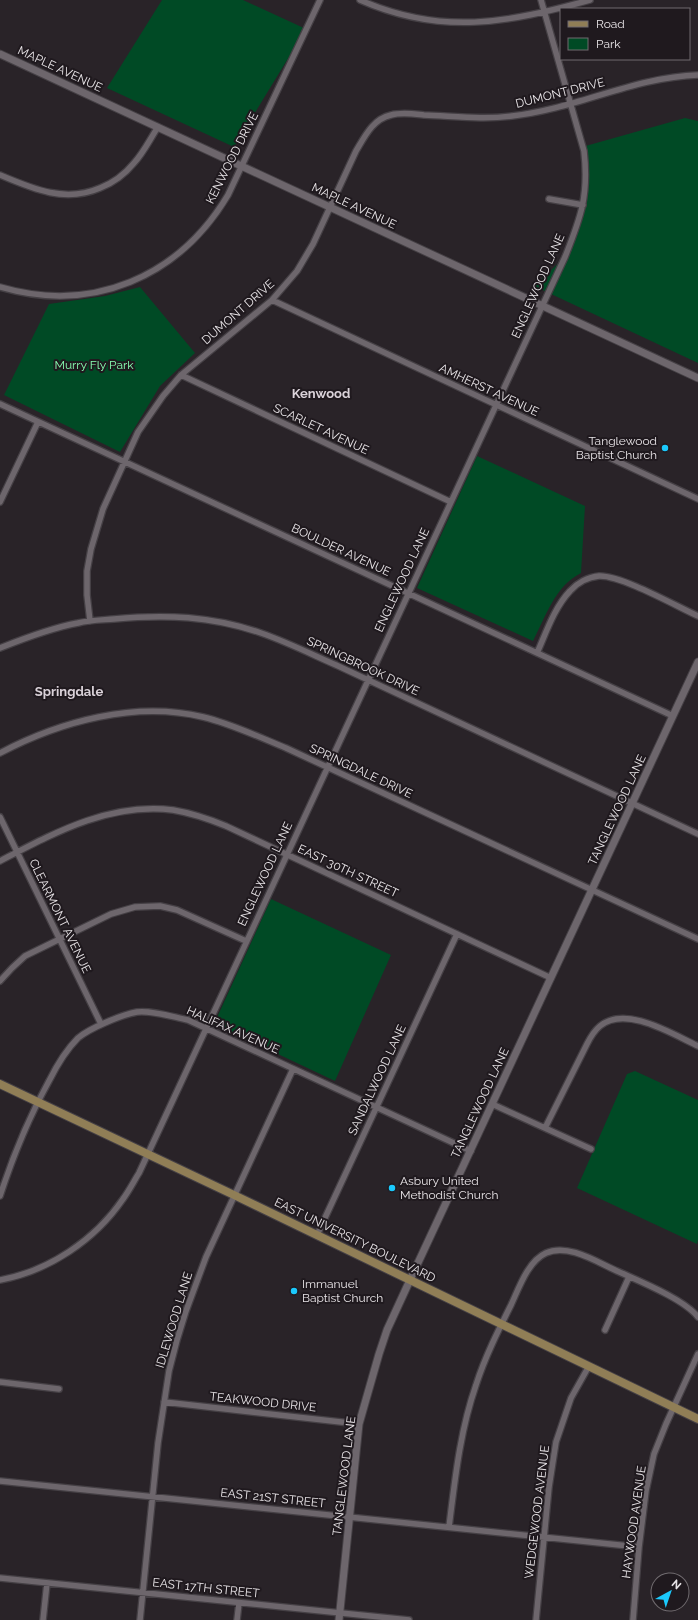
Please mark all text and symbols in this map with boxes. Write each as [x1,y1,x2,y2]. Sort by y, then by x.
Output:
legend [560,8,690,60]
text: Road [596,17,625,31]
text: Park [596,37,621,51]
street label: MAPLE AVENUE [16,43,104,95]
street label: DUMONT DRIVE [514,75,606,111]
street label: KENWOOD DRIVE [203,110,261,206]
street label: MAPLE AVENUE [310,180,398,232]
street label: ENGLEWOOD LANE [509,232,567,340]
street label: DUMONT DRIVE [199,277,277,347]
park label: Murry Fly Park [54,358,134,372]
street label: AMHERST AVENUE [437,361,541,419]
district label: Kenwood [292,386,350,401]
street label: SCARLET AVENUE [271,401,371,457]
place label: Tanglewood Baptist Church [576,434,657,462]
marker: Tanglewood Baptist Church [660,443,670,453]
street label: BOULDER AVENUE [289,521,393,579]
street label: ENGLEWOOD LANE [372,526,432,634]
street label: SPRINGBROOK DRIVE [304,634,422,698]
district label: Springdale [35,684,103,699]
street label: SPRINGDALE DRIVE [307,741,415,801]
street label: TANGLEWOOD LANE [585,752,649,868]
street label: ENGLEWOOD LANE [235,820,295,928]
street label: EAST 30TH STREET [296,842,401,901]
street label: CLEARMONT AVENUE [26,857,94,975]
street label: HALIFAX AVENUE [184,1003,282,1057]
street label: SANDALWOOD LANE [345,1023,409,1137]
street label: TANGLEWOOD LANE [448,1045,512,1161]
place label: Asbury United Methodist Church [400,1174,498,1202]
marker: Asbury United Methodist Church [387,1183,397,1193]
street label: EAST UNIVERSITY BOULEVARD [272,1195,438,1285]
street label: IDLEWOOD LANE [153,1270,195,1370]
place label: Immanuel Baptist Church [302,1277,383,1305]
marker: Immanuel Baptist Church [289,1286,299,1296]
street label: TEAKWOOD DRIVE [209,1389,317,1415]
street label: TANGLEWOOD LANE [330,1415,358,1537]
street label: WEDGEWOOD AVENUE [522,1444,552,1580]
street label: HAYWOOD AVENUE [619,1465,649,1579]
street label: EAST 21ST STREET [220,1486,327,1511]
north arrow [650,1572,690,1612]
street label: EAST 17TH STREET [152,1575,261,1601]
text: N [669,1577,684,1592]

